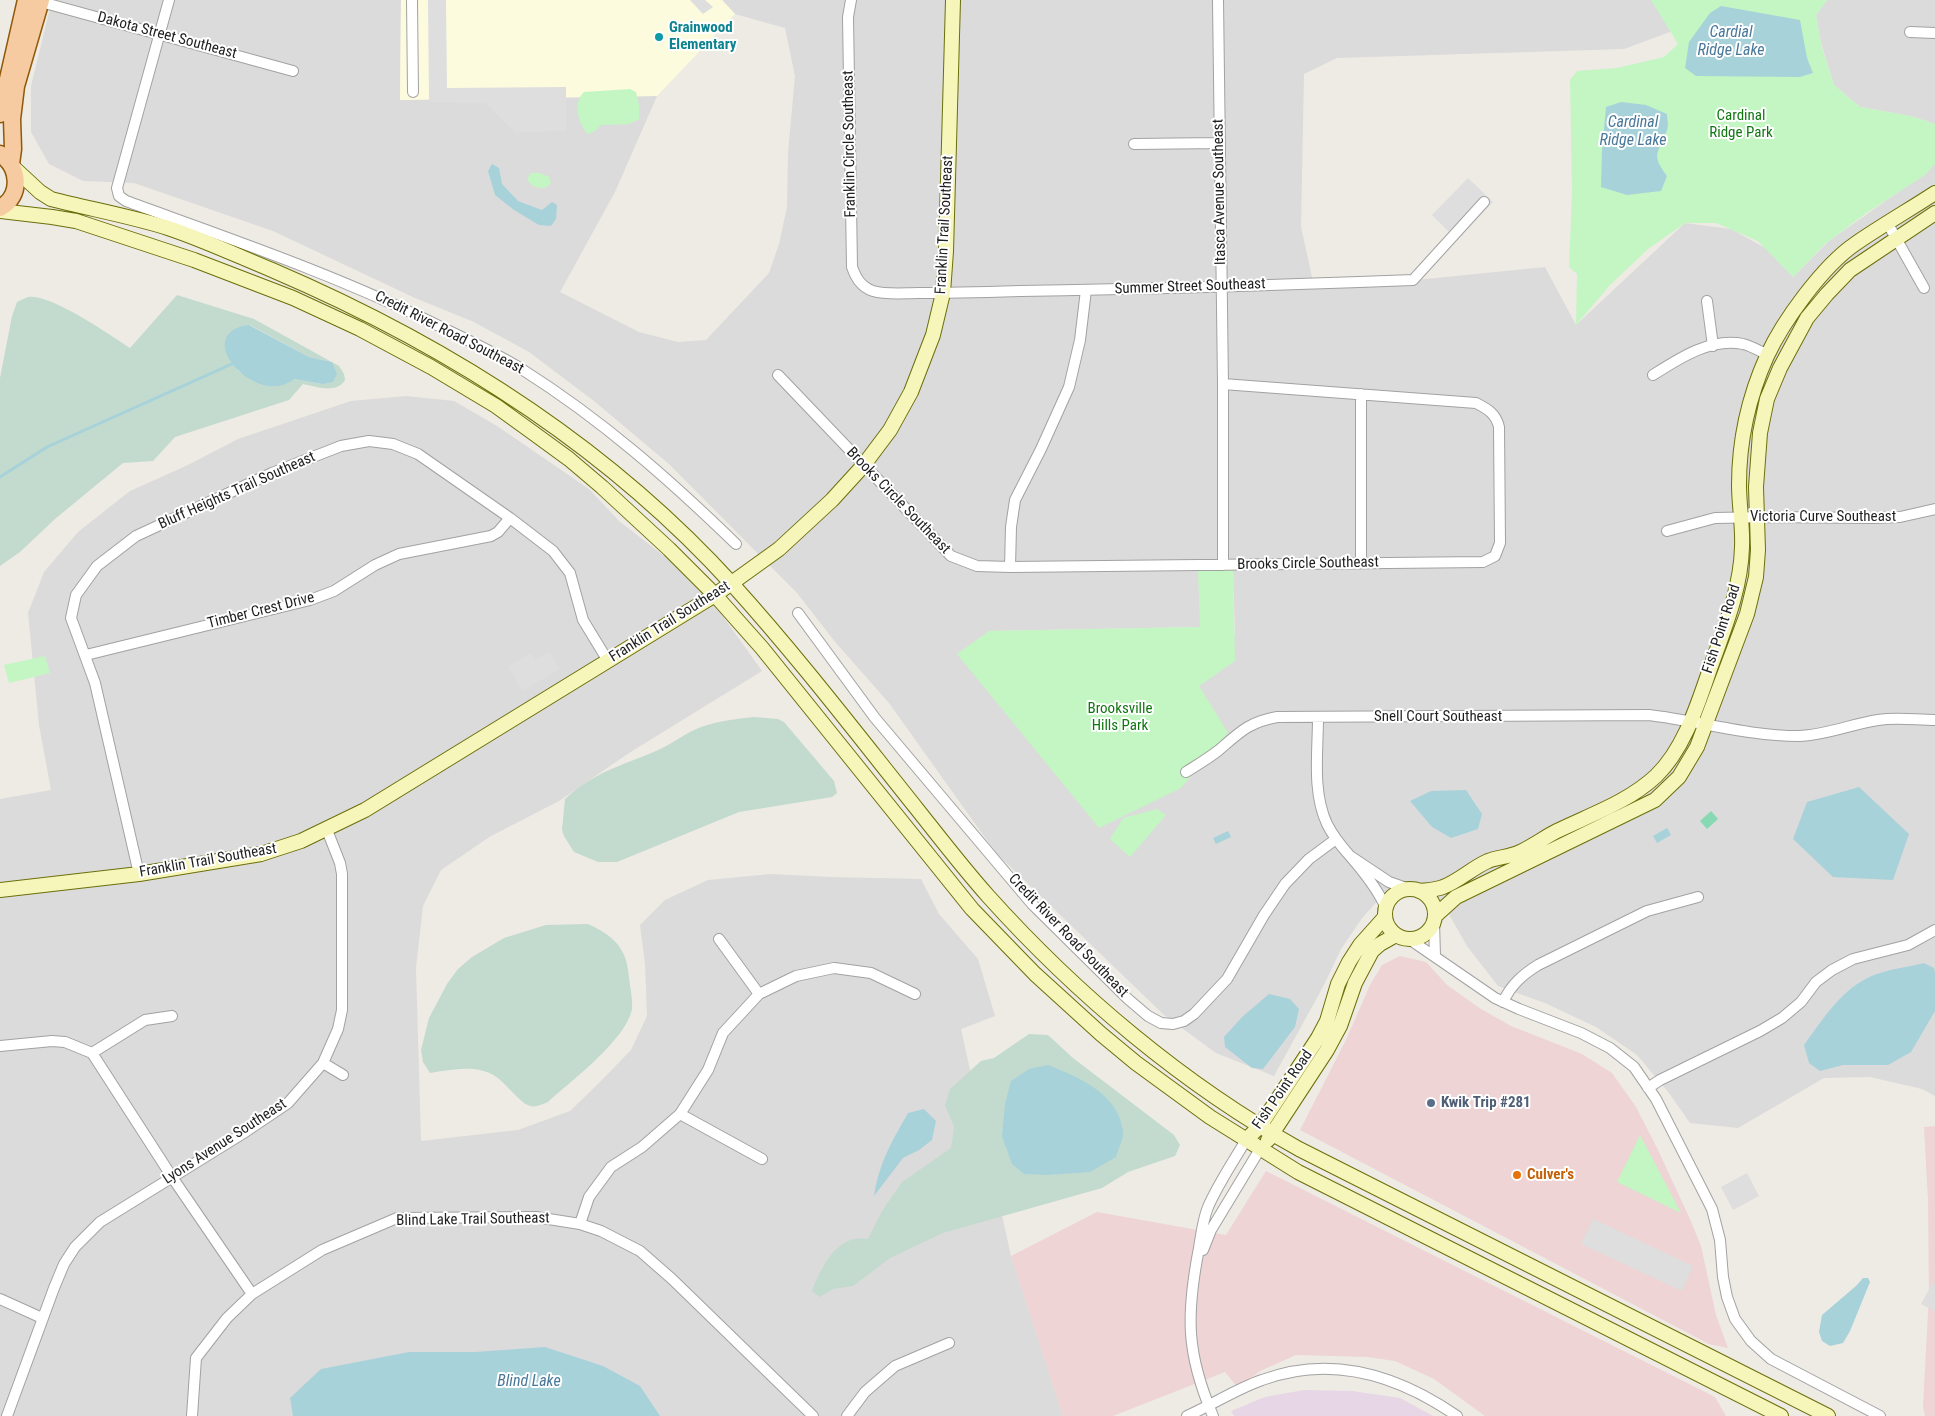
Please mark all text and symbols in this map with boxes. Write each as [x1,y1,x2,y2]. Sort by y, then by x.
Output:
street label: Dakota Street Southeast [95,9,239,63]
place label: Grainwood Elementary [669,19,736,54]
water label: Cardial Ridge Lake [1698,23,1764,61]
marker: Grainwood Elementary [653,31,665,43]
street label: Franklin Circle Southeast [840,70,860,218]
park label: Cardinal Ridge Park [1709,107,1773,142]
water label: Cardinal Ridge Lake [1600,113,1666,151]
street label: Itasca Avenue Southeast [1210,119,1230,265]
street label: Franklin Trail Southeast [932,155,958,295]
street label: Summer Street Southeast [1114,275,1266,299]
street label: Credit River Road Southeast [371,288,527,378]
street label: Brooks Circle Southeast [842,444,954,558]
street label: Bluff Heights Trail Southeast [156,448,318,534]
street label: Victoria Curve Southeast [1750,508,1896,526]
street label: Brooks Circle Southeast [1237,554,1379,574]
street label: Franklin Trail Southeast [606,578,734,666]
street label: Fish Point Road [1699,582,1745,676]
street label: Timber Crest Drive [206,589,316,633]
park label: Brooksville Hills Park [1087,700,1153,735]
street label: Snell Court Southeast [1374,708,1502,726]
street label: Franklin Trail Southeast [138,840,278,882]
street label: Credit River Road Southeast [1004,870,1132,1002]
street label: Fish Point Road [1249,1047,1317,1133]
place label: Kwik Trip #281 [1441,1094,1531,1112]
street label: Lyons Avenue Southeast [160,1095,290,1189]
marker: Kwik Trip #281 [1425,1097,1437,1109]
place label: Culver's [1527,1166,1574,1184]
marker: Culver's [1511,1169,1523,1181]
street label: Blind Lake Trail Southeast [396,1210,550,1230]
water label: Blind Lake [497,1372,561,1392]

